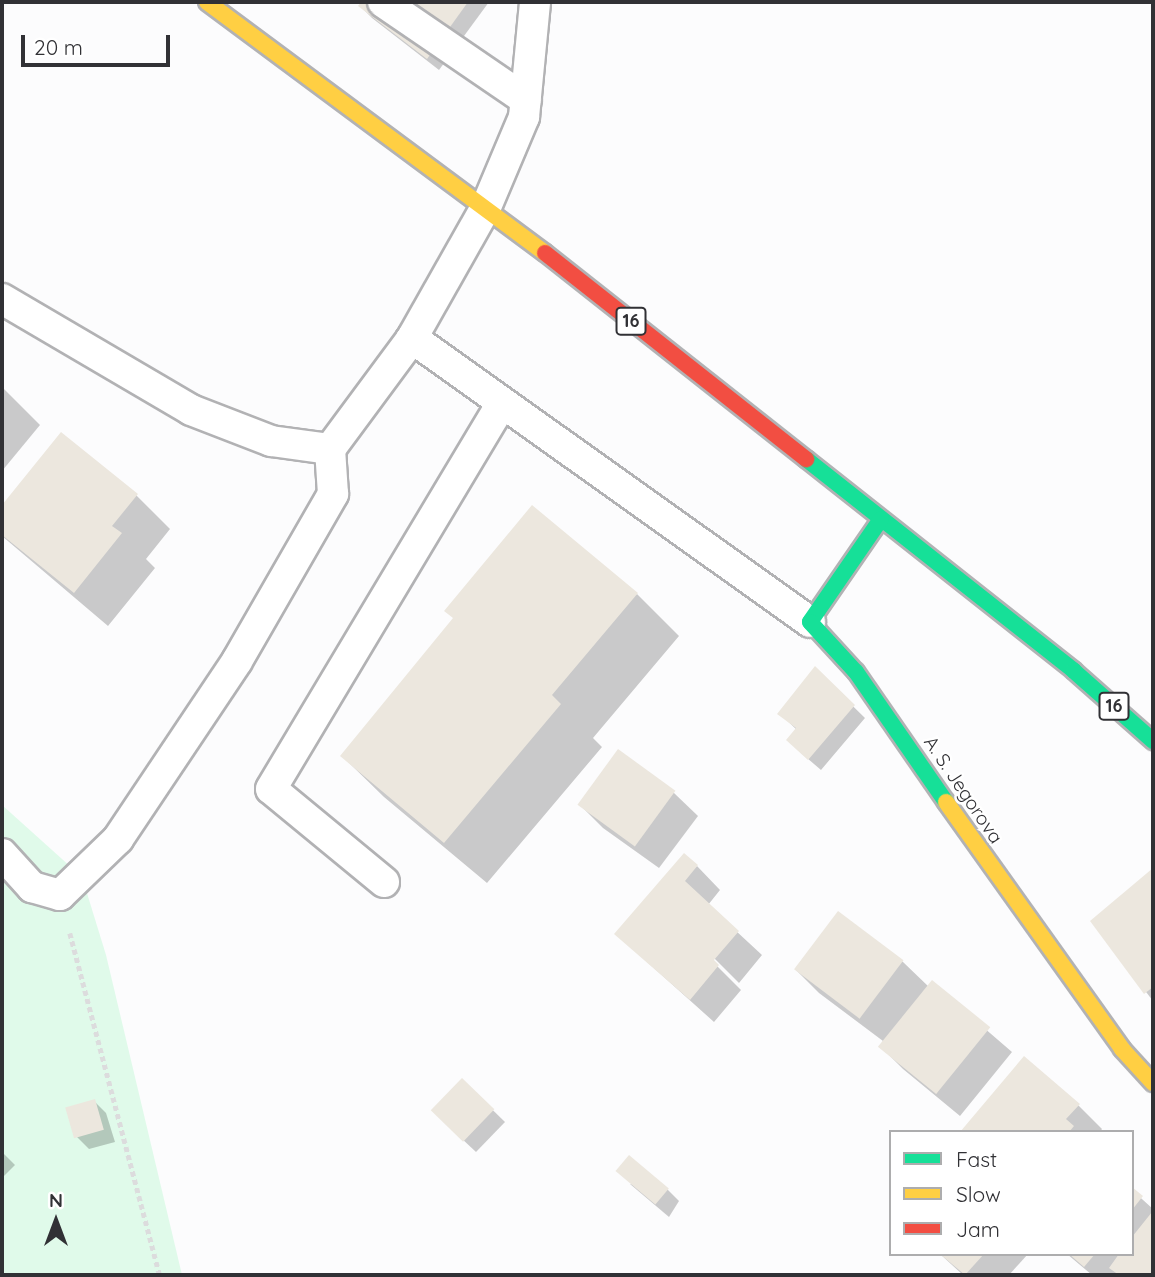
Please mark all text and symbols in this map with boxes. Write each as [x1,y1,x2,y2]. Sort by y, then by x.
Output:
scale bar [24,21,173,65]
text: 20 m [34,34,83,60]
road number: 16 [615,306,647,335]
road number: 16 [1098,692,1130,720]
street label: A. S. Jegorova [919,732,1007,848]
legend [889,1130,1134,1256]
text: Fast [956,1146,997,1172]
text: Slow [956,1181,1001,1207]
north arrow [21,1186,91,1256]
text: N [49,1188,63,1212]
text: Jam [956,1216,1000,1242]

